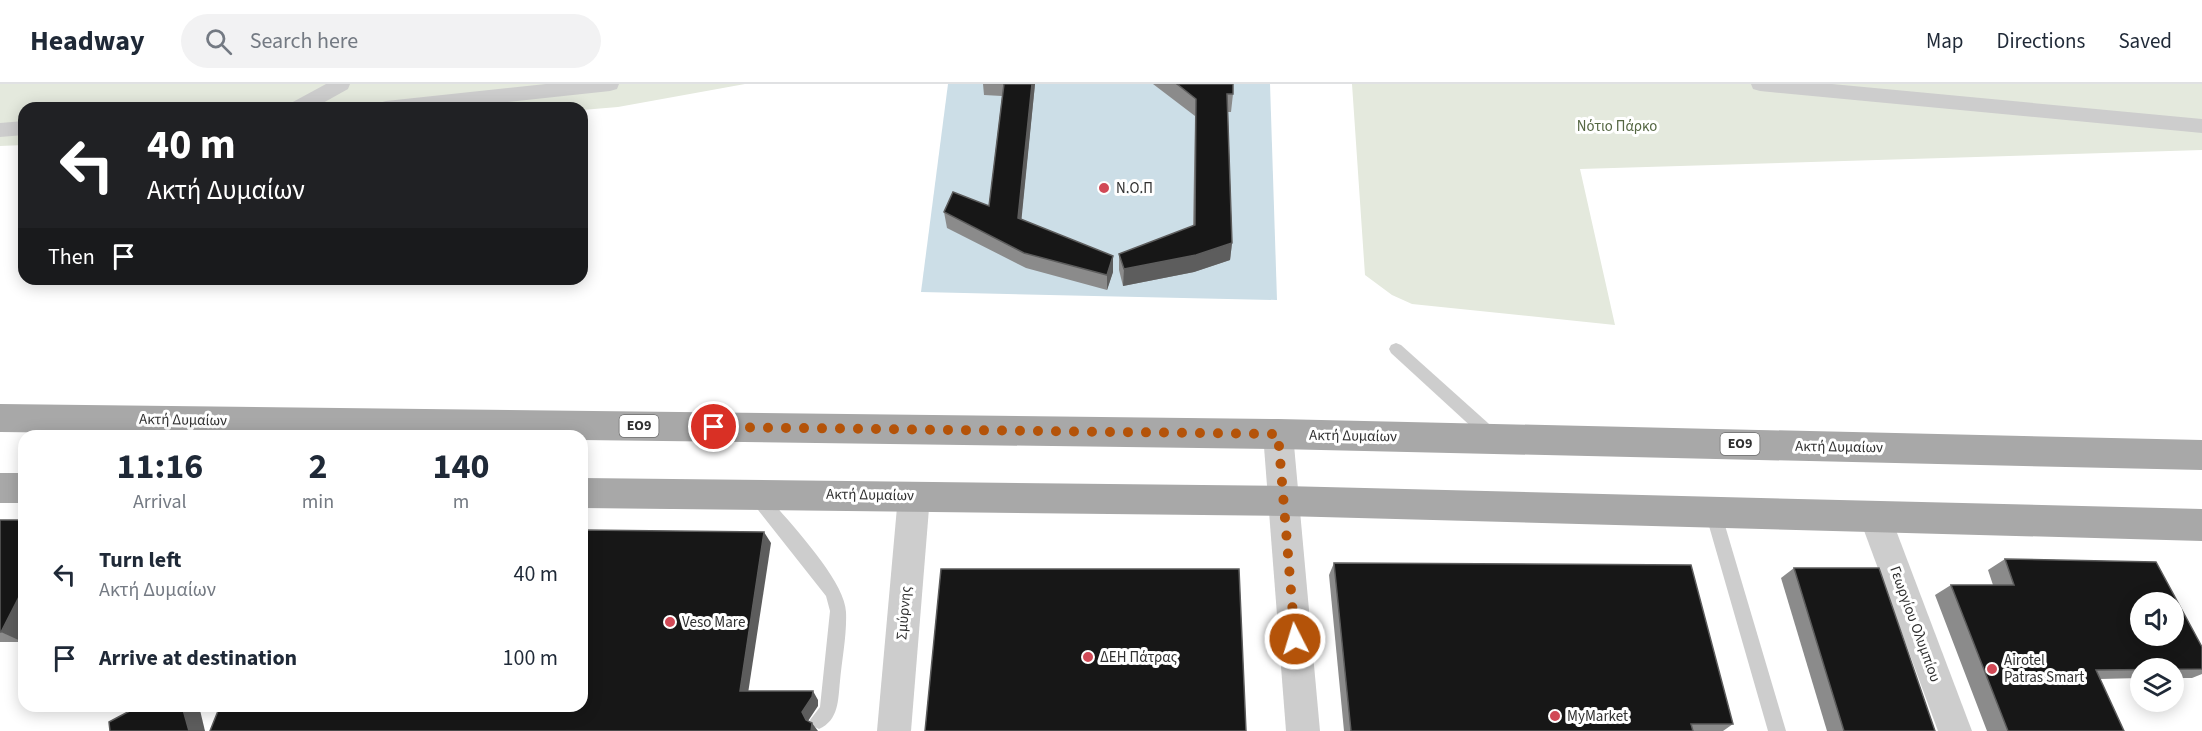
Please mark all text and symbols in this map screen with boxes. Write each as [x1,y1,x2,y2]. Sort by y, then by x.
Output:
search box [181,14,601,68]
text: Headway [30,21,145,61]
icon: search [202,25,235,58]
text: Search here [250,25,358,57]
text: Map [1926,26,1964,56]
text: Directions [1997,26,2085,56]
text: Saved [2118,26,2172,56]
text: 40 m [147,115,236,175]
park label: Νότιο Πάρκο [1577,116,1657,137]
icon: left [48,126,126,204]
text: Ακτή Δυμαίων [147,171,305,210]
place label: Ν.Ο.Π [1116,178,1153,199]
marker: Ν.Ο.Π [1097,181,1111,195]
icon: arrive [107,240,140,273]
text: Then [48,241,95,273]
pin [688,401,739,452]
street label: Ακτή Δυμαίων [139,409,227,431]
icon: arrive [697,410,730,443]
road number: ΕΟ9 [620,415,658,437]
street label: Ακτή Δυμαίων [1309,425,1397,447]
road number: ΕΟ9 [1720,433,1760,455]
street label: Ακτή Δυμαίων [1795,436,1883,458]
text: 11:16 [116,441,203,492]
text: 2 [308,441,327,492]
text: 140 [433,441,490,492]
street label: Ακτή Δυμαίων [826,484,914,506]
text: Arrival [133,488,187,516]
text: min [302,488,334,516]
text: m [453,488,469,516]
text: Turn left [99,544,181,576]
icon: left [48,558,81,591]
text: 40 m [513,558,558,590]
street label: Γεωργίου Ολυμπίου [1884,563,1946,685]
text: Ακτή Δυμαίων [99,576,216,604]
street label: Σμύρνης [891,585,917,641]
map controls [2130,592,2184,712]
button: sound [2130,592,2184,646]
position arrow [1263,607,1327,671]
place label: Veso Mare [682,612,745,633]
marker: Veso Mare [663,615,677,629]
icon: arrive [48,642,81,675]
text: Arrive at destination [99,642,297,674]
text: 100 m [503,642,558,674]
place label: ΔΕΗ Πάτρας [1100,647,1178,668]
marker: ΔΕΗ Πάτρας [1081,650,1095,664]
place label: Airotel Patras Smart [2004,650,2084,688]
button: layers [2130,658,2184,712]
marker: Airotel Patras Smart [1985,662,1999,676]
place label: MyMarket [1567,706,1628,727]
marker: MyMarket [1548,709,1562,723]

